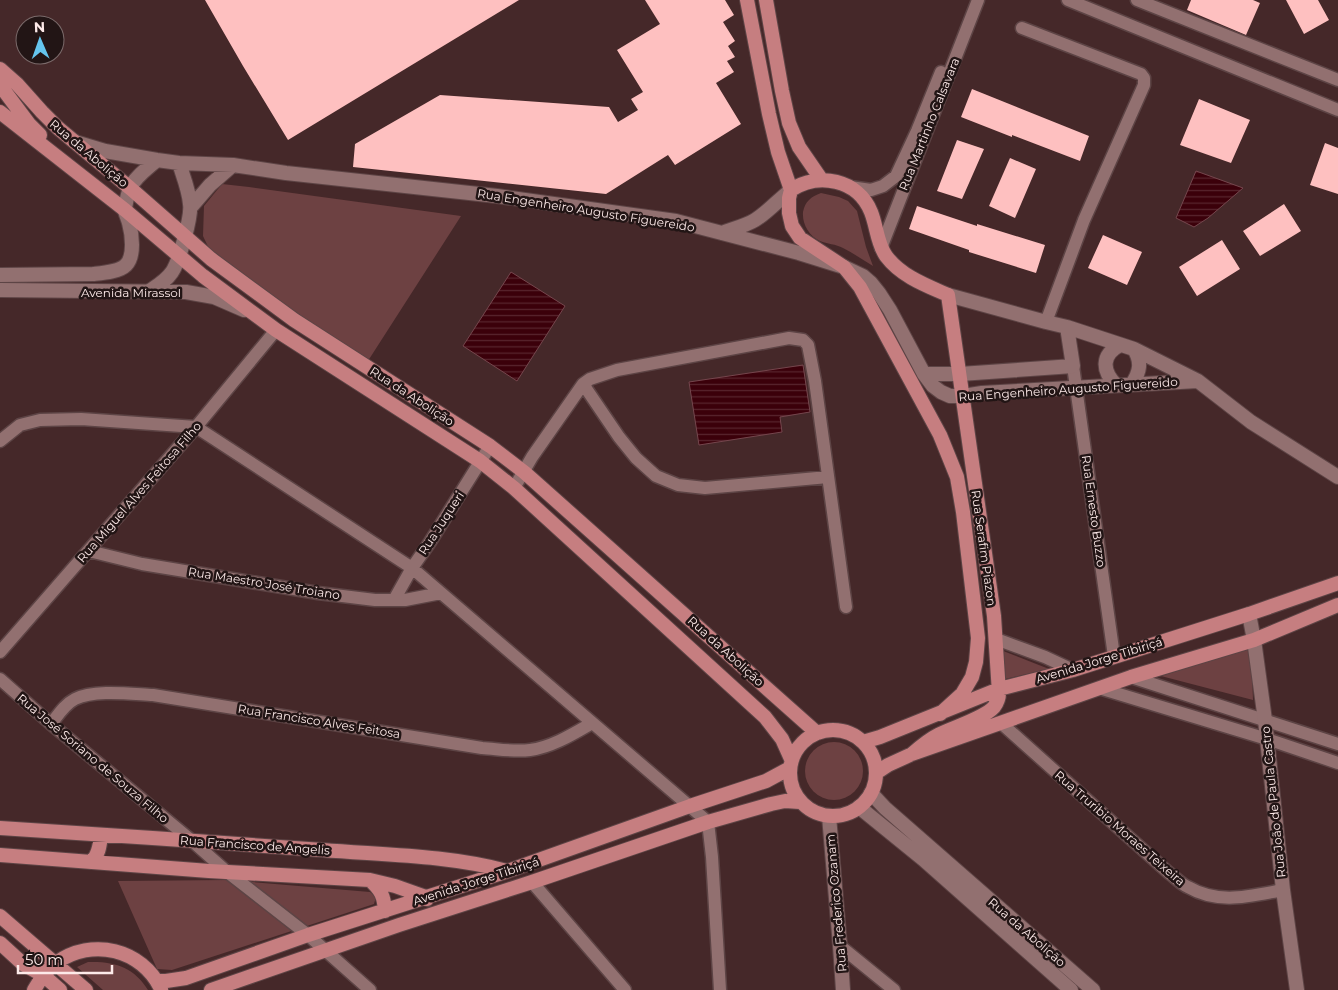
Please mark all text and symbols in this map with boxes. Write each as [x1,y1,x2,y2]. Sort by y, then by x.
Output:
north arrow [15,15,65,65]
text: N [34,18,46,36]
street label: Rua Martinho Calsavara [895,55,963,193]
street label: Rua da Abolição [47,116,131,190]
street label: Rua Engenheiro Augusto Figuereido [476,185,696,235]
street label: Avenida Mirassol [81,285,181,300]
street label: Rua da Abolição [367,363,457,429]
street label: Rua Engenheiro Augusto Figuereido [958,374,1178,404]
street label: Rua Miguel Alves Feitosa Filho [74,419,204,565]
street label: Rua Ernesto Buzzo [1079,454,1109,568]
street label: Rua Juqueri [415,489,467,557]
street label: Rua Serafim Piazon [968,489,1000,607]
street label: Rua Maestro José Troiano [187,564,341,602]
street label: Rua da Abolição [685,613,767,689]
street label: Avenida Jorge Tibiriçá [1034,634,1164,686]
street label: Rua José Soriano de Souza Filho [14,690,172,826]
street label: Rua Francisco Alves Feitosa [237,701,401,741]
street label: Rua João de Paula Castro [1258,726,1288,878]
street label: Rua Truribio Moraes Teixeira [1052,767,1188,889]
street label: Rua Francisco de Angelis [180,832,331,858]
street label: Rua Frederico Ozanam [823,834,849,972]
street label: Avenida Jorge Tibiriçá [411,854,541,908]
street label: Rua da Abolição [985,894,1069,970]
scale bar [18,942,111,974]
text: 50 m [25,950,63,969]

